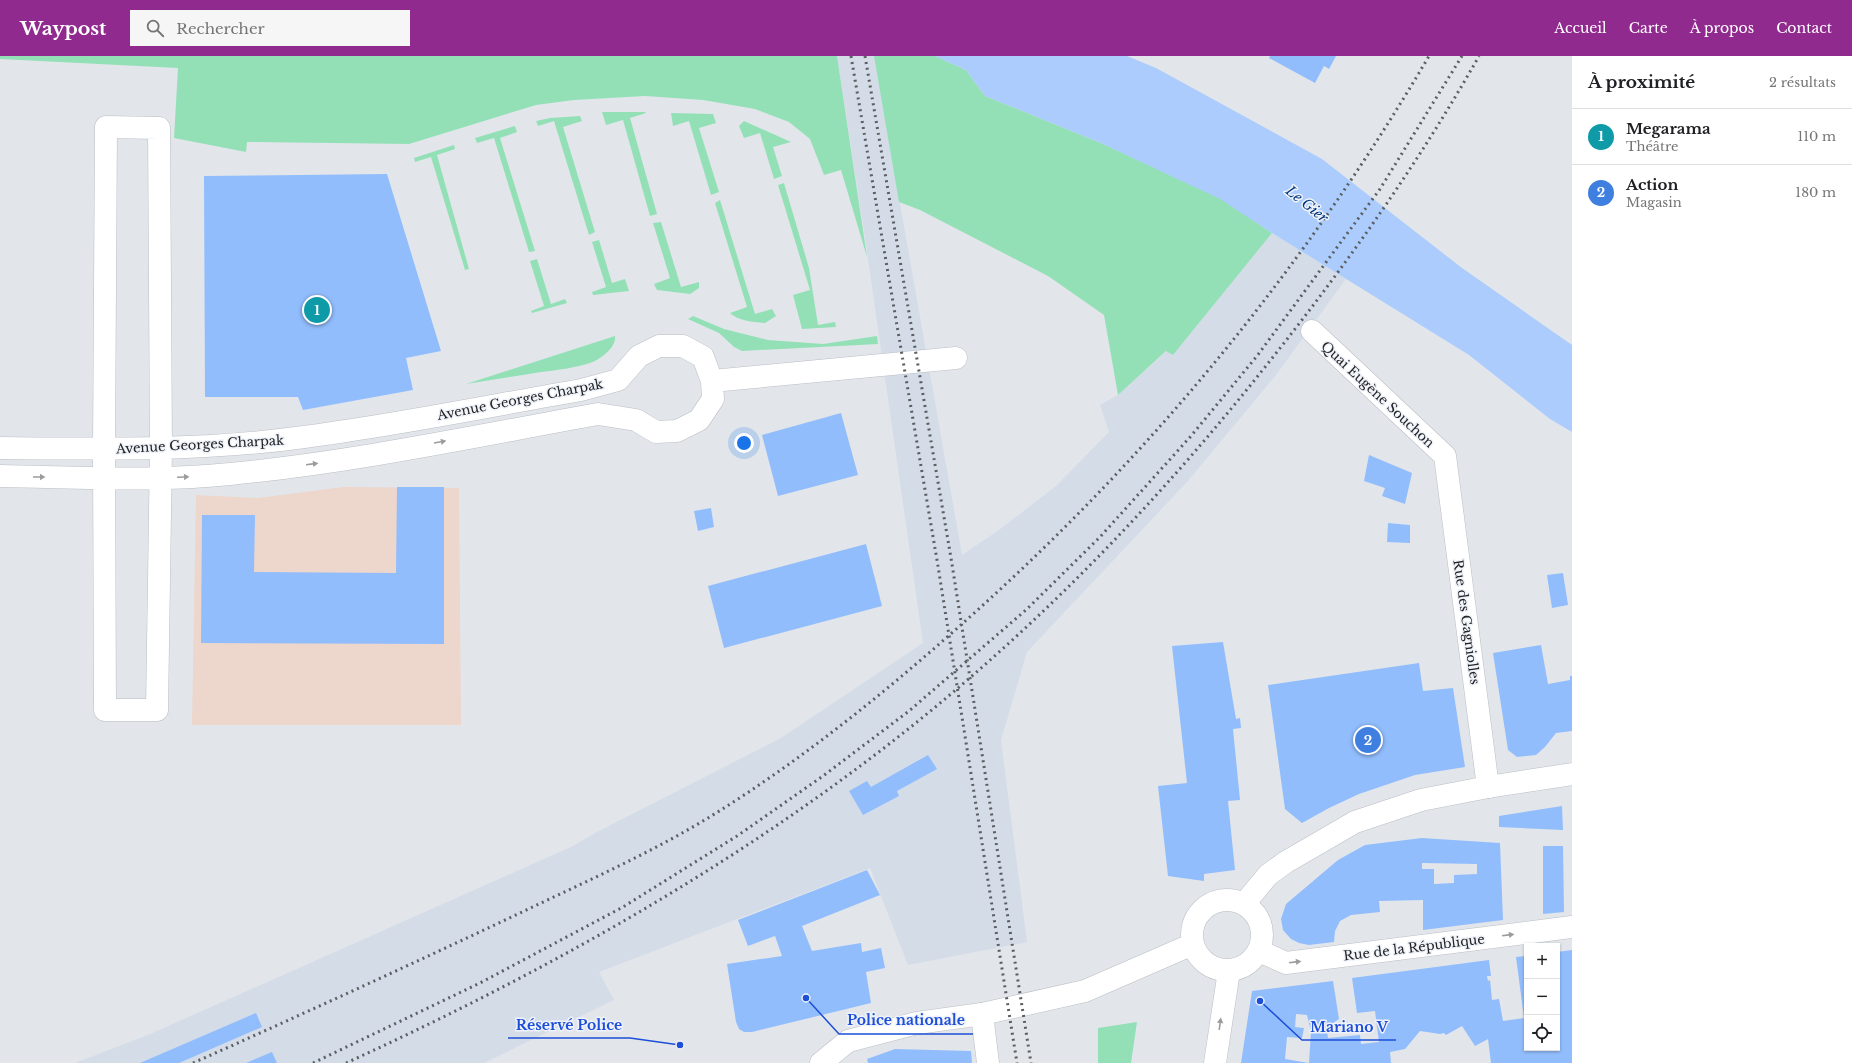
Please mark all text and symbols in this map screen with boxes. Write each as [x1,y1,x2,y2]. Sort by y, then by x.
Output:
search box [130,10,410,46]
text: Waypost [20,17,106,40]
icon: search [144,17,166,39]
text: Rechercher [176,19,265,38]
text: Accueil [1554,19,1607,37]
text: Carte [1629,19,1668,37]
text: À propos [1690,19,1754,37]
text: Contact [1776,19,1832,37]
text: À proximité [1588,72,1695,93]
text: 2 résultats [1769,74,1836,91]
text: Megarama [1626,119,1711,138]
text: 1 [1598,128,1604,145]
text: 110 m [1797,128,1836,145]
text: Théâtre [1626,138,1678,155]
text: Action [1626,175,1678,194]
water label: Le Gier [1282,181,1332,227]
text: 2 [1597,184,1605,201]
text: 180 m [1795,184,1836,201]
text: Magasin [1626,194,1682,211]
pin: 1 [304,295,330,325]
street label: Quai Eugène Souchon [1317,337,1438,451]
street label: Avenue Georges Charpak [435,375,604,424]
street label: Avenue Georges Charpak [115,432,285,457]
your location [734,433,754,453]
one-way arrow [434,439,447,445]
one-way arrow [306,461,318,467]
one-way arrow [177,473,189,480]
one-way arrow [33,474,46,480]
street label: Rue des Gagniolles [1449,559,1484,686]
pin: 2 [1355,725,1381,755]
street label: Rue de la République [1343,930,1486,965]
one-way arrow [1502,932,1514,938]
map controls [1524,943,1560,1051]
button: + [1524,943,1560,979]
one-way arrow [1289,959,1302,965]
button: − [1524,979,1560,1015]
callout: Police nationale [839,1008,973,1034]
text: Police nationale [847,1011,965,1029]
callout: Réservé Police [508,1012,630,1038]
callout: Mariano V [1302,1014,1396,1040]
button: locate [1524,1015,1560,1051]
text: Réservé Police [516,1016,622,1034]
one-way arrow [1217,1018,1223,1030]
text: Mariano V [1310,1018,1389,1036]

